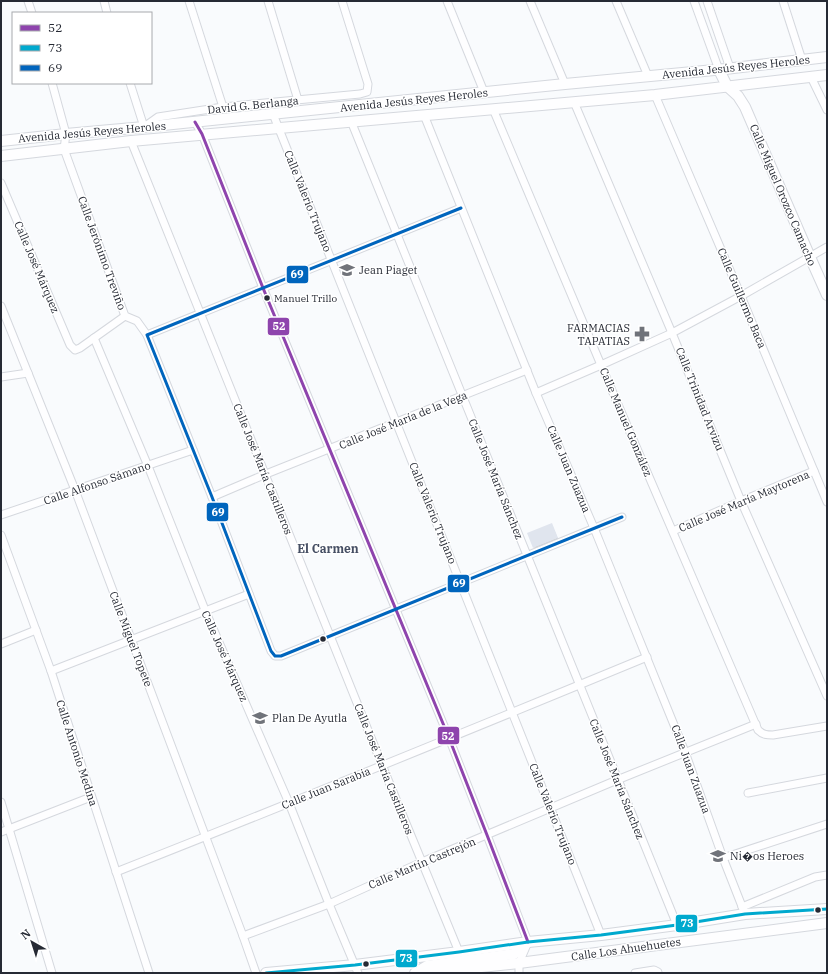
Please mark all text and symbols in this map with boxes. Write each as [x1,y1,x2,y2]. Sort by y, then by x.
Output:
legend [12,12,152,84]
text: 52 [48,20,62,35]
text: 73 [48,40,62,55]
street label: Avenida Jesús Reyes Heroles [661,52,811,82]
text: 69 [48,60,62,75]
street label: Avenida Jesús Reyes Heroles [339,85,489,115]
street label: David G. Berlanga [207,93,299,117]
street label: Avenida Jesús Reyes Heroles [17,119,167,145]
street label: Calle Miguel Orozco Camacho [747,122,819,268]
street label: Calle Valerio Trujano [281,148,335,254]
street label: Calle Jerónimo Treviño [75,194,129,312]
street label: Calle José Márquez [11,219,63,315]
street label: Calle Guillermo Baca [714,246,770,350]
school or university icon: Jean Piaget [338,261,356,279]
place label: Jean Piaget [359,263,418,277]
line badge: 69 [286,265,309,284]
text: 69 [290,267,304,281]
place label: Manuel Trillo [274,292,337,305]
marker: Manuel Trillo [262,293,272,303]
line badge: 52 [267,317,290,336]
text: 52 [272,319,286,333]
place label: FARMACIAS TAPATIAS [567,321,630,348]
pharmacy icon: FARMACIAS TAPATIAS [633,325,651,343]
street label: Calle Trinidad Arvizu [673,345,727,453]
street label: Calle Manuel González [597,366,655,479]
street label: Calle José María de la Vega [337,388,469,452]
street label: Calle José María Castilleros [230,401,296,537]
street label: Calle José María Sánchez [465,417,527,542]
street label: Calle Juan Zuazua [544,423,594,515]
street label: Calle Alfonso Sámano [42,458,152,508]
street label: Calle Valerio Trujano [406,460,460,566]
street label: Calle José María Maytorena [676,467,812,535]
line badge: 69 [206,502,229,522]
text: 69 [211,505,225,519]
district label: El Carmen [297,541,359,556]
line badge: 69 [447,574,470,593]
text: 69 [452,576,466,590]
street label: Calle Miguel Topete [106,589,156,689]
street label: Calle José Márquez [199,608,252,704]
unlabelled marker [318,634,328,644]
street label: Calle Antonio Medina [53,698,101,808]
street label: Calle José María Castilleros [351,701,417,837]
school or university icon: Plan De Ayutla [251,709,269,727]
place label: Plan De Ayutla [272,711,347,725]
street label: Calle José María Sánchez [586,717,648,842]
street label: Calle Juan Zuazua [668,723,714,815]
line badge: 52 [437,726,460,745]
text: 52 [441,729,455,743]
street label: Calle Valerio Trujano [526,761,580,867]
street label: Calle Juan Sarabia [279,764,373,812]
street label: Calle Martín Castrejón [366,834,478,892]
school or university icon: Ni�os Heroes [709,847,727,865]
place label: Ni�os Heroes [730,849,804,863]
unlabelled marker [813,905,823,915]
line badge: 73 [675,914,698,933]
text: 73 [680,916,694,930]
north arrow [12,922,52,962]
text: N [18,926,34,942]
street label: Calle Los Ahuehuetes [570,934,682,964]
line badge: 73 [395,949,418,968]
text: 73 [399,951,413,965]
unlabelled marker [361,959,371,969]

